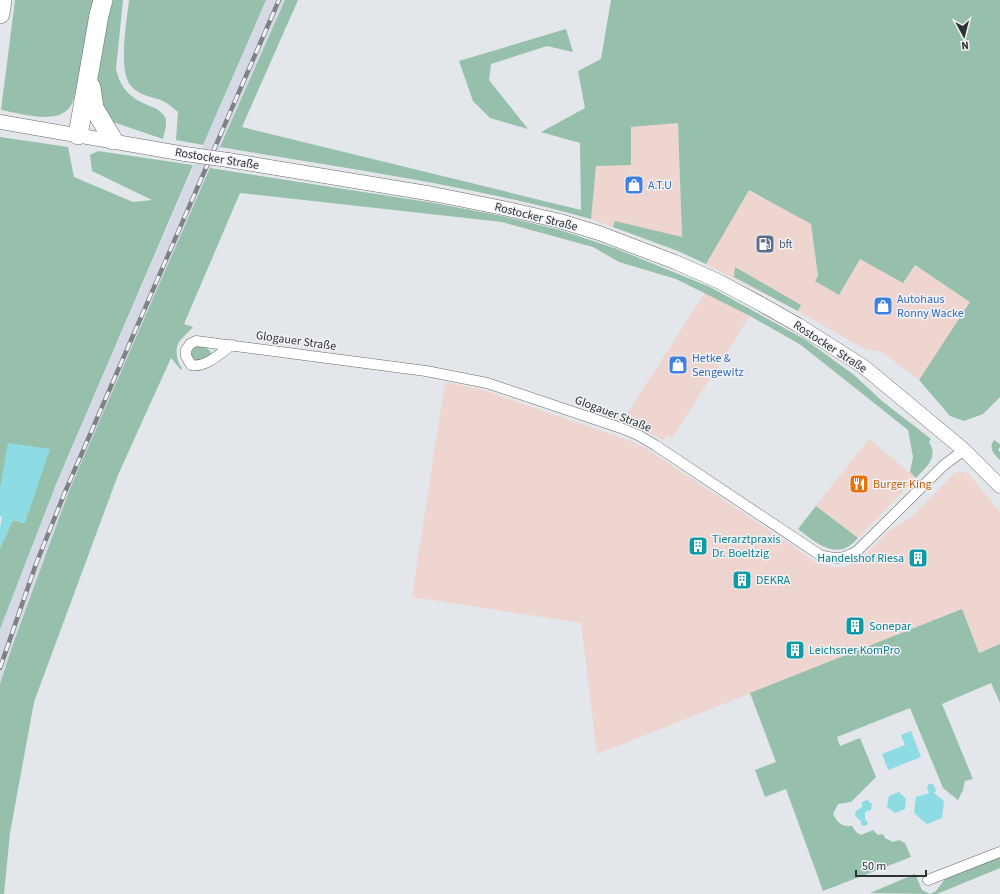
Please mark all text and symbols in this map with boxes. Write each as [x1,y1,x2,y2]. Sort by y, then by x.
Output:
north arrow [944,16,984,56]
text: N [961,38,970,53]
street label: Rostocker Straße [174,144,260,174]
shop icon: A.T.U [623,174,645,196]
place label: A.T.U [648,177,672,194]
street label: Rostocker Straße [493,198,579,236]
fuel station icon: bft [754,233,776,255]
place label: bft [779,236,793,253]
place label: Autohaus Ronny Wacke [897,291,964,322]
shop icon: Autohaus Ronny Wacke [872,295,894,317]
street label: Rostocker Straße [790,317,870,377]
street label: Glogauer Straße [255,327,337,355]
place label: Hetke & Sengewitz [692,350,744,381]
shop icon: Hetke & Sengewitz [667,354,689,376]
street label: Glogauer Straße [572,392,654,436]
restaurant icon: Burger King [848,473,870,495]
place label: Burger King [873,476,932,493]
place label: Tierarztpraxis Dr. Boeltzig [712,531,780,562]
building icon: Tierarztpraxis Dr. Boeltzig [687,535,709,557]
building icon: Handelshof Riesa [907,547,929,569]
place label: Handelshof Riesa [817,550,904,567]
building icon: DEKRA [731,569,753,591]
place label: DEKRA [756,572,790,589]
building icon: Sonepar [844,615,866,637]
place label: Sonepar [869,618,912,635]
building icon: Leichsner KomPro [784,639,806,661]
place label: Leichsner KomPro [809,642,900,659]
scale bar [856,852,926,878]
text: 50 m [862,858,886,875]

